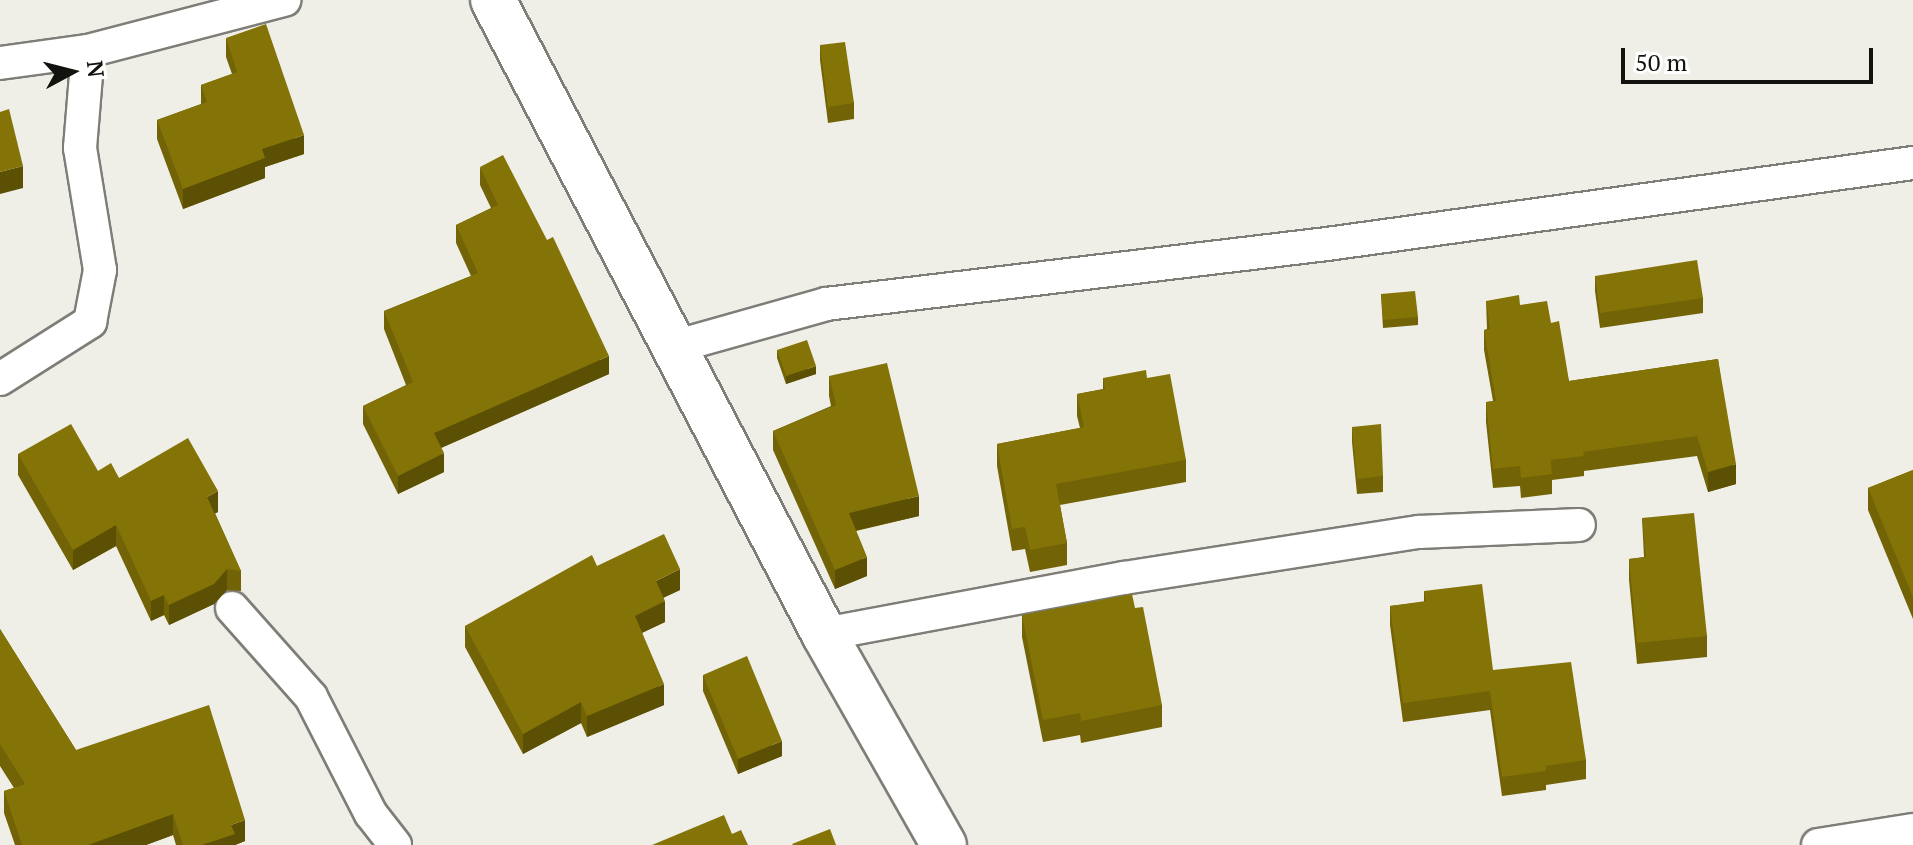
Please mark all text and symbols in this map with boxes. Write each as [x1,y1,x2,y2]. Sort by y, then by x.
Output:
north arrow [32,32,112,112]
scale bar [1625,32,1877,82]
text: 50 m [1635,46,1687,78]
text: N [81,59,112,79]

